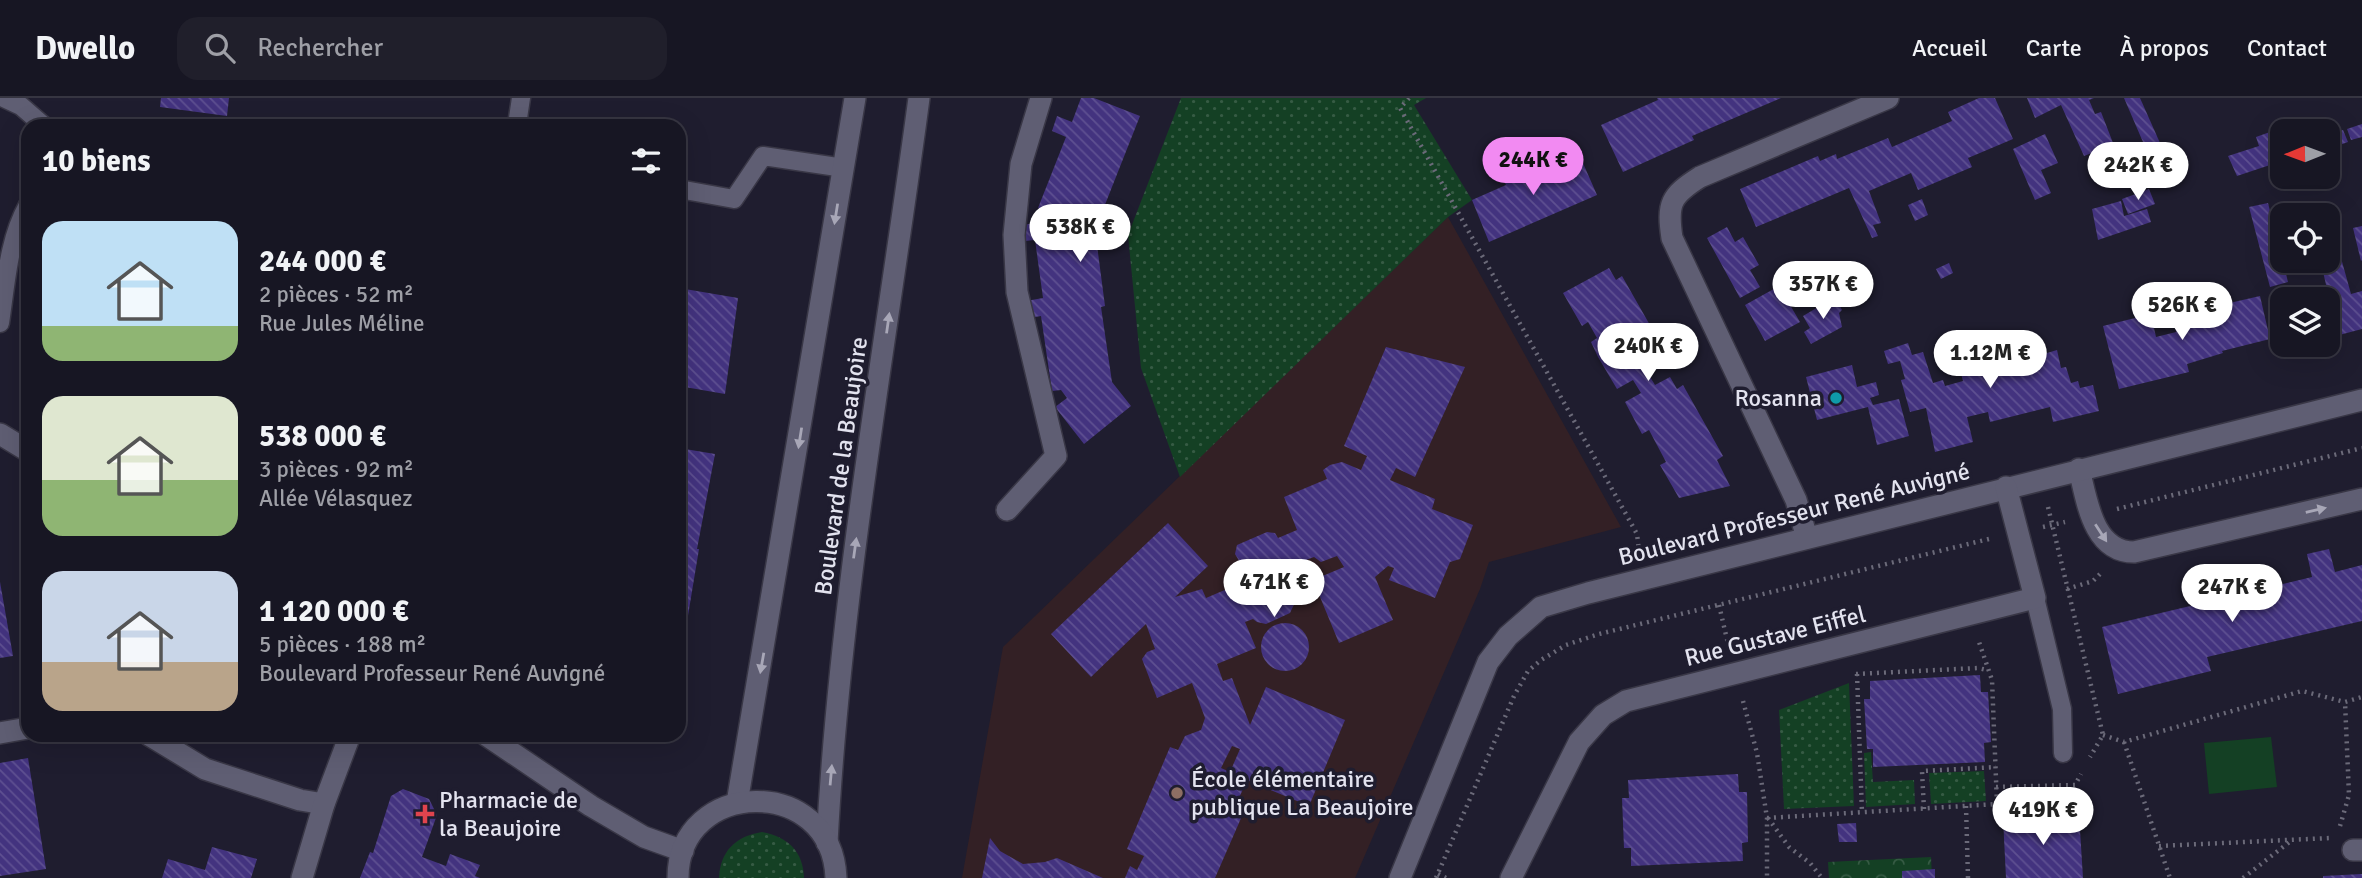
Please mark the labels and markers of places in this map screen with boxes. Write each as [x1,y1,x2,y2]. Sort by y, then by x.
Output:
pin: 244K € [1476,138,1590,197]
pin: 242K € [2081,142,2195,202]
pin: 538K € [1023,204,1137,264]
pin: 357K € [1766,262,1880,321]
pin: 526K € [2125,282,2239,342]
pin: 240K € [1591,324,1705,383]
pin: 1.12M € [1925,330,2055,390]
place label: Rosanna [1734,383,1822,413]
marker: Rosanna [1828,390,1844,406]
pin: 471K € [1217,560,1331,619]
pin: 247K € [2175,564,2289,624]
place label: École élémentaire publique La Beaujoire [1191,764,1414,822]
place label: Pharmacie de la Beaujoire [439,785,578,843]
marker: École élémentaire publique La Beaujoire [1169,785,1185,801]
pin: 419K € [1986,788,2100,847]
marker: Pharmacie de la Beaujoire [417,806,433,822]

